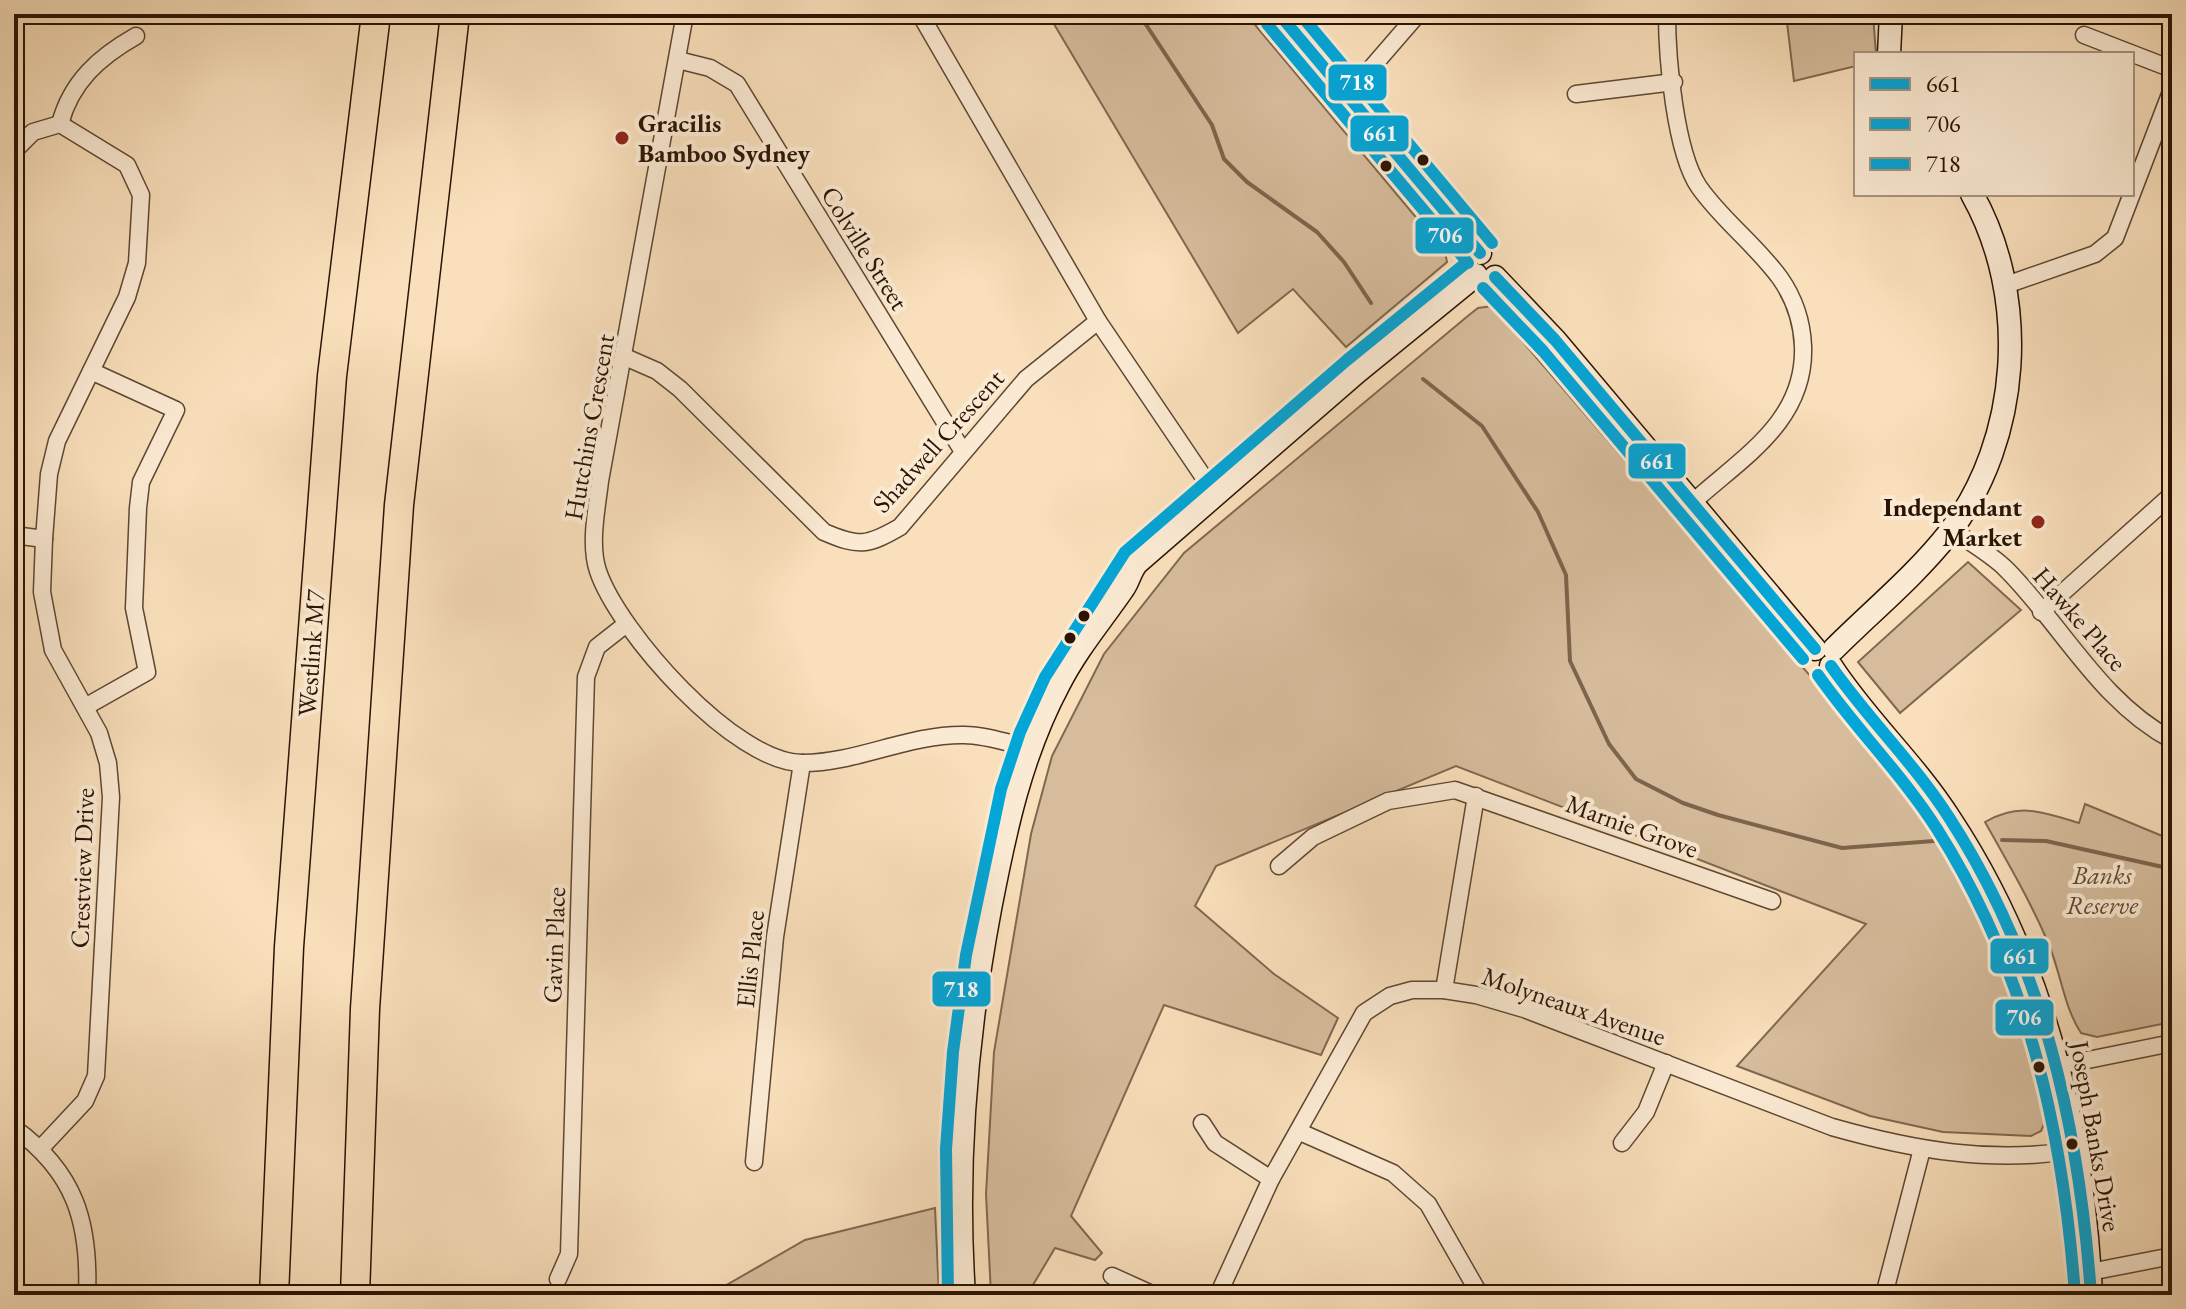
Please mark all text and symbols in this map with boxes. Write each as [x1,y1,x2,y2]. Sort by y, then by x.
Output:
legend [1854,52,2134,196]
line badge: 718 [1327,63,1388,102]
text: 718 [1340,68,1374,97]
text: 661 [1926,68,1961,99]
place label: Gracilis Bamboo Sydney [638,106,811,170]
text: 706 [1926,108,1961,139]
line badge: 661 [1349,114,1410,153]
text: 661 [1363,119,1397,148]
marker: Gracilis Bamboo Sydney [613,129,631,147]
text: 718 [1926,148,1961,179]
unlabelled marker [1415,152,1431,168]
unlabelled marker [1378,158,1394,174]
street label: Colville Street [814,180,916,316]
line badge: 706 [1414,216,1475,255]
text: 706 [1428,221,1463,250]
street label: Hutchins Crescent [556,331,622,523]
street label: Shadwell Crescent [865,362,1011,520]
line badge: 661 [1627,442,1687,480]
text: 661 [1640,447,1674,476]
place label: Independant Market [1883,490,2022,554]
marker: Independant Market [2029,513,2047,531]
street label: Hawke Place [2025,560,2135,678]
street label: Westlink M7 [290,588,332,718]
unlabelled marker [1076,608,1092,624]
unlabelled marker [1062,630,1078,646]
street label: Marnie Grove [1561,786,1703,866]
street label: Crestview Drive [62,787,102,949]
park label: Banks Reserve [2066,858,2139,922]
street label: Gavin Place [535,886,573,1004]
street label: Ellis Place [728,908,772,1010]
line badge: 661 [1989,937,2050,975]
text: 661 [2003,942,2037,971]
street label: Molyneaux Avenue [1478,959,1670,1053]
line badge: 718 [931,970,992,1008]
text: 718 [944,975,978,1004]
line badge: 706 [1994,998,2055,1037]
text: 706 [2007,1003,2042,1032]
street label: Joseph Banks Drive [2062,1036,2129,1234]
unlabelled marker [2031,1059,2047,1075]
unlabelled marker [2064,1136,2080,1152]

